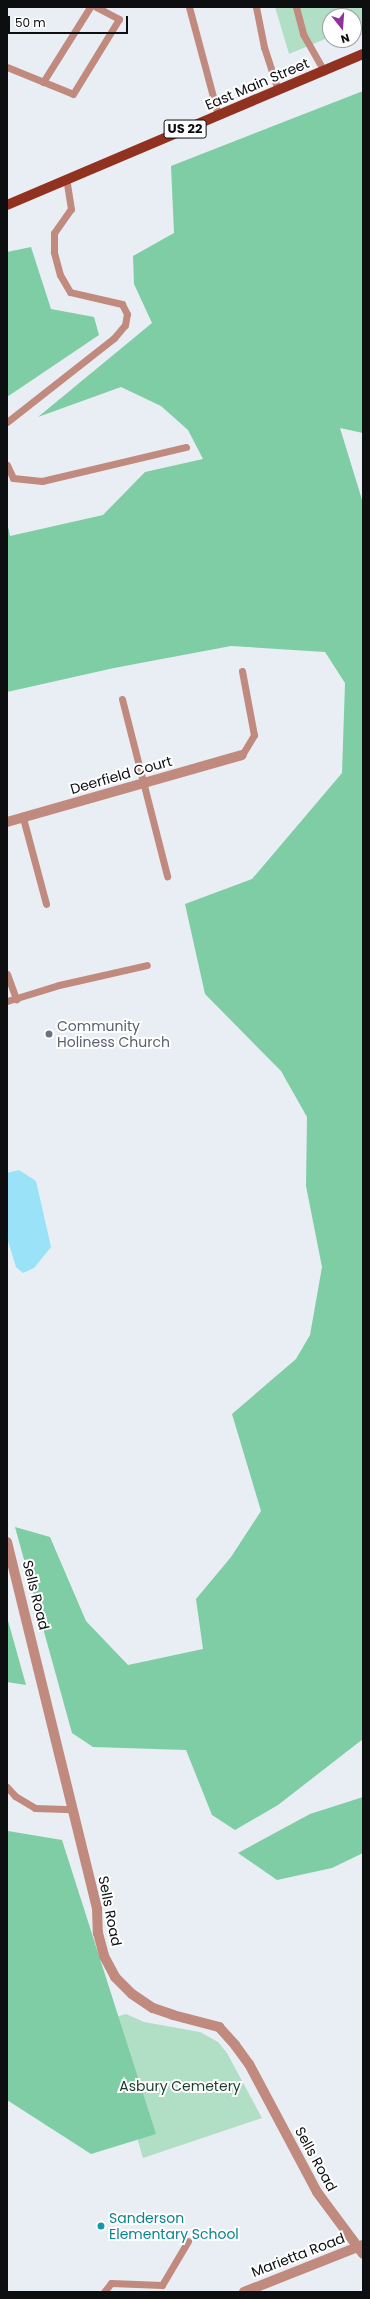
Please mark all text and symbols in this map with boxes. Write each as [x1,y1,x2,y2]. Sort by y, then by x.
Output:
scale bar [10,8,130,34]
north arrow [322,8,362,48]
text: 50 m [15,14,46,31]
text: N [339,30,352,47]
street label: East Main Street [202,54,312,114]
road number: US 22 [163,118,207,140]
street label: Deerfield Court [68,752,174,798]
place label: Community Holiness Church [57,1018,170,1050]
marker: Community Holiness Church [44,1029,54,1039]
street label: Sells Road [19,1558,53,1632]
street label: Sells Road [95,1874,125,1948]
park label: Asbury Cemetery [119,2078,241,2094]
street label: Sells Road [291,2124,341,2194]
place label: Sanderson Elementary School [109,2210,239,2242]
marker: Sanderson Elementary School [96,2221,106,2231]
street label: Marietta Road [249,2229,347,2281]

